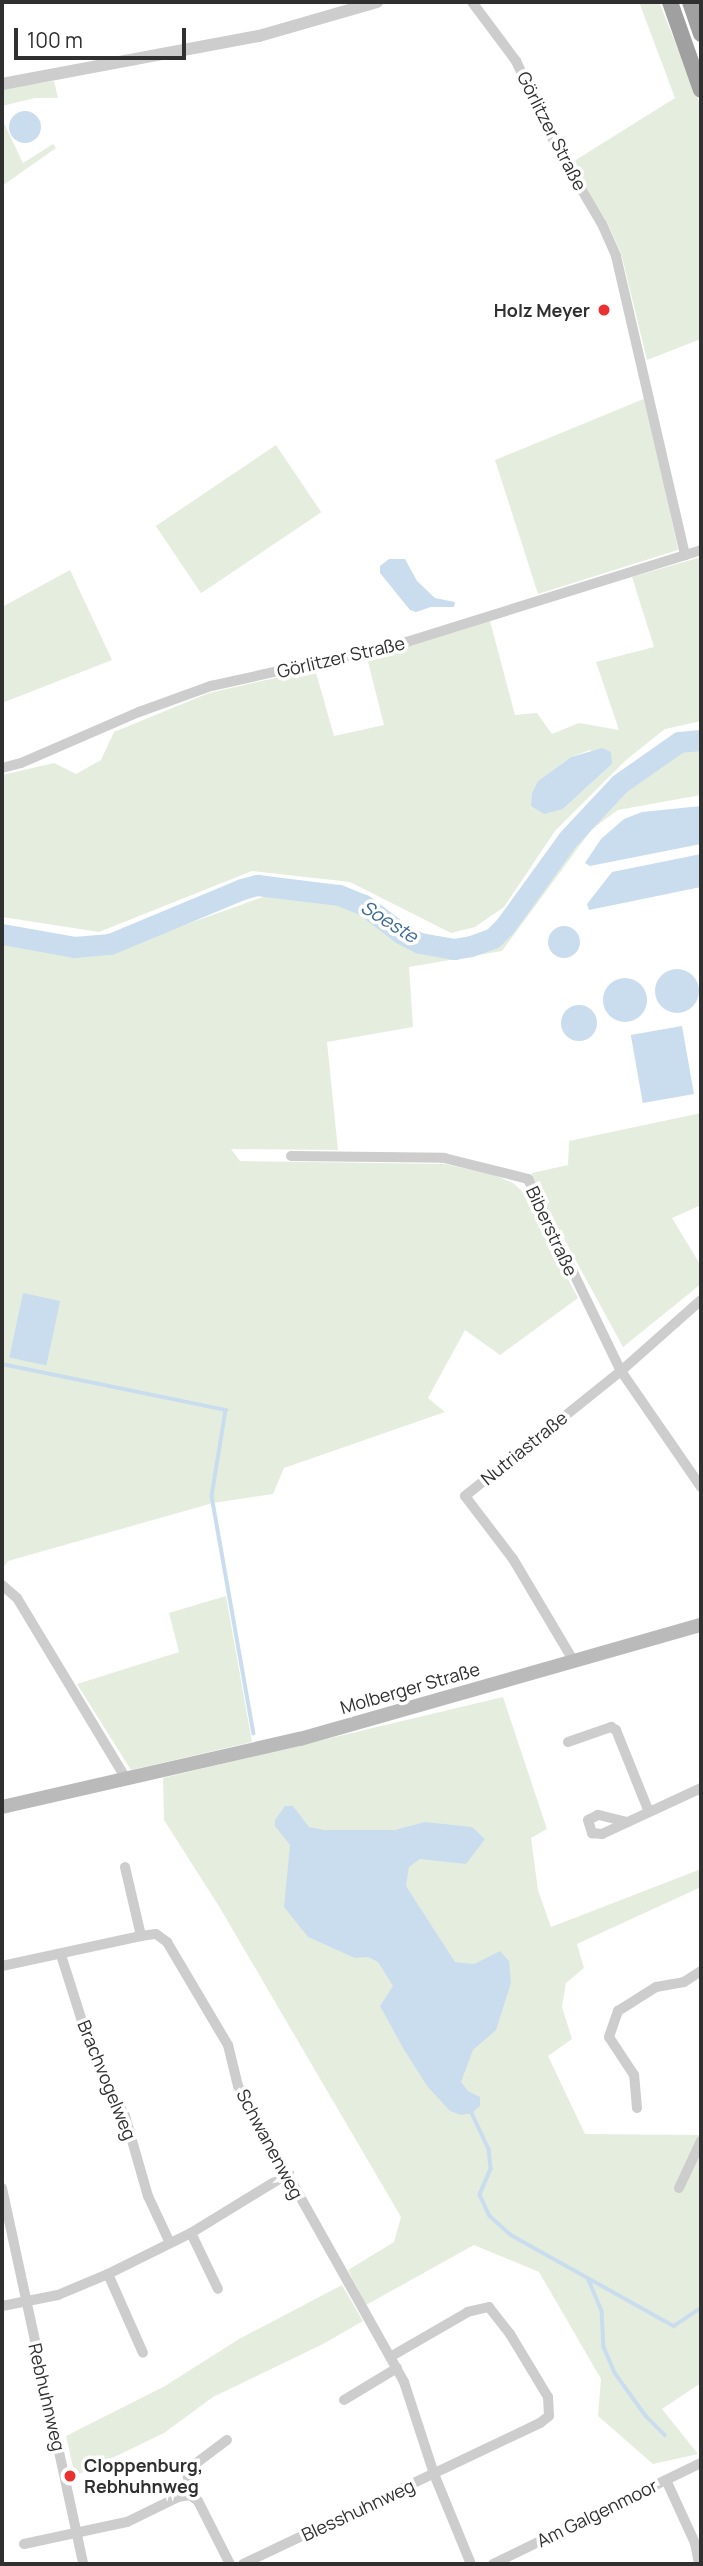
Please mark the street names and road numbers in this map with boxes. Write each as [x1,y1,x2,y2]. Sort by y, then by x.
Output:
street label: Görlitzer Straße [513,68,591,194]
street label: Görlitzer Straße [275,632,407,682]
street label: Biberstraße [522,1183,582,1279]
street label: Nutriastraße [476,1407,572,1489]
street label: Molberger Straße [338,1658,482,1718]
street label: Brachvogelweg [73,2017,141,2143]
street label: Schwanenweg [232,2085,308,2203]
street label: Rebhuhnweg [24,2341,70,2453]
street label: Blesshuhnweg [298,2474,418,2546]
street label: Am Galgenmoor [533,2474,661,2552]

